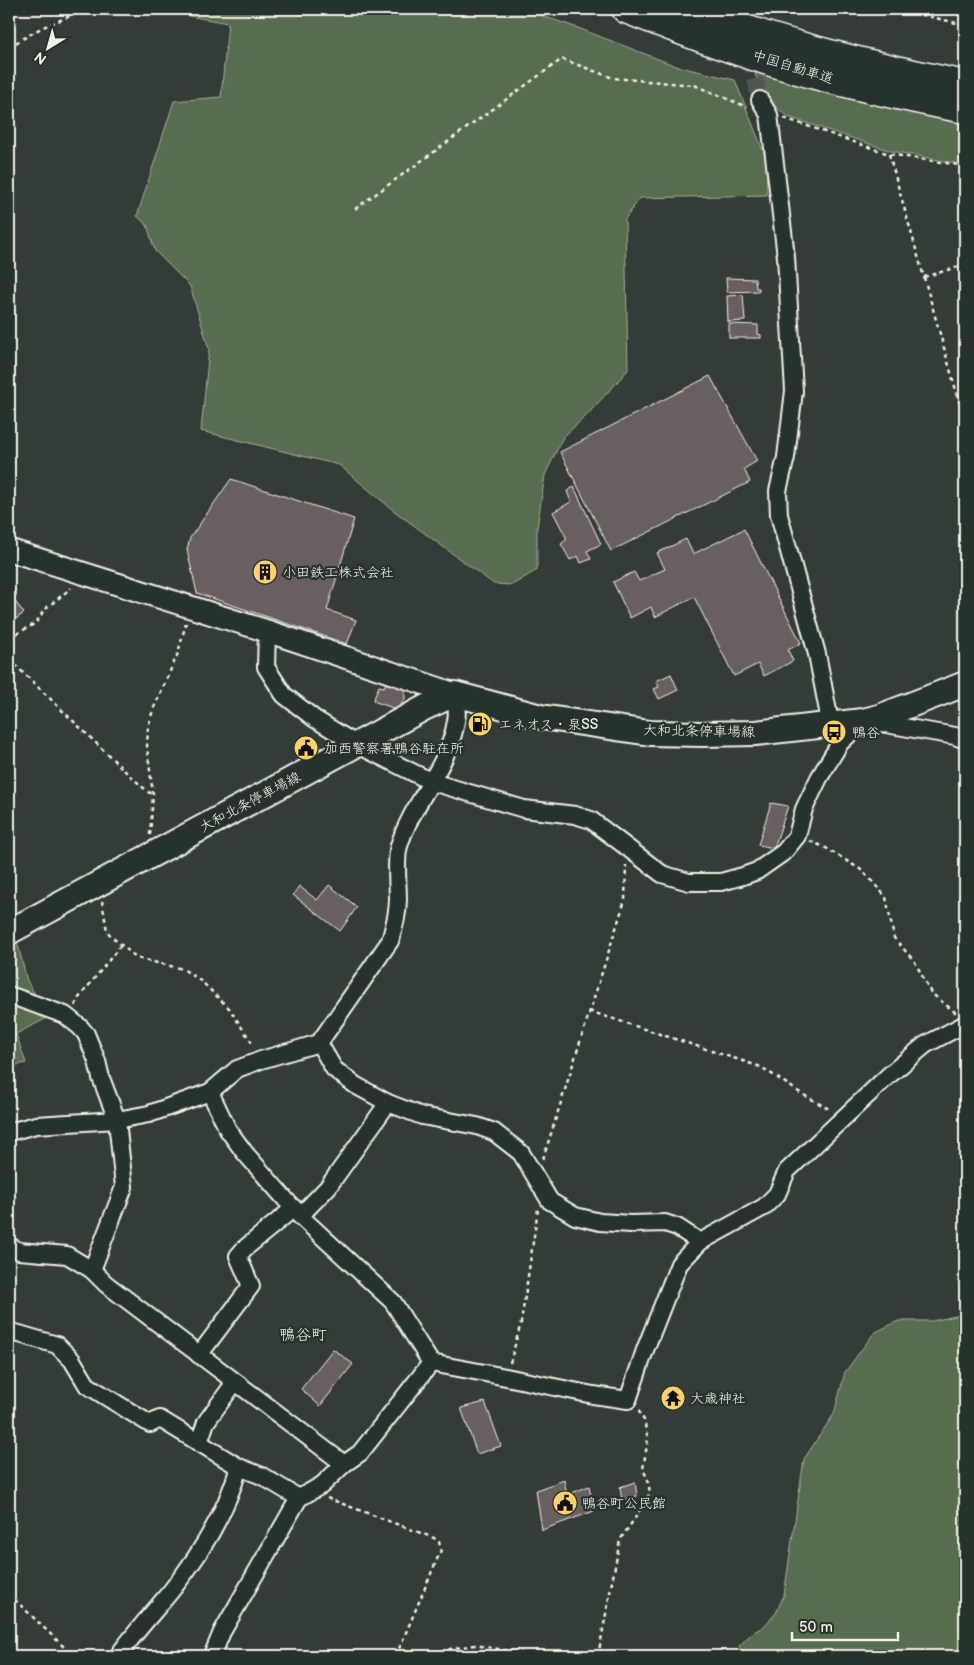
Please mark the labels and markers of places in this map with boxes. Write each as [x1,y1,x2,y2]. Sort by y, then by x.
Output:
building icon: 小田鉄工株式会社 [252,559,278,585]
place label: 小田鉄工株式会社 [282,564,394,581]
fuel station icon: エネオス・泉SS [467,711,493,737]
place label: エネオス・泉SS [498,716,598,733]
bus stop icon: 鴨谷 [821,719,847,745]
place label: 鴨谷 [852,724,880,741]
public building icon: 加西警察署鴨谷駐在所 [293,735,319,761]
place label: 加西警察署鴨谷駐在所 [324,740,464,757]
temple icon: 大歳神社 [660,1385,686,1411]
place label: 大歳神社 [690,1390,746,1407]
public building icon: 鴨谷町公民館 [552,1490,578,1516]
place label: 鴨谷町公民館 [582,1495,666,1512]

